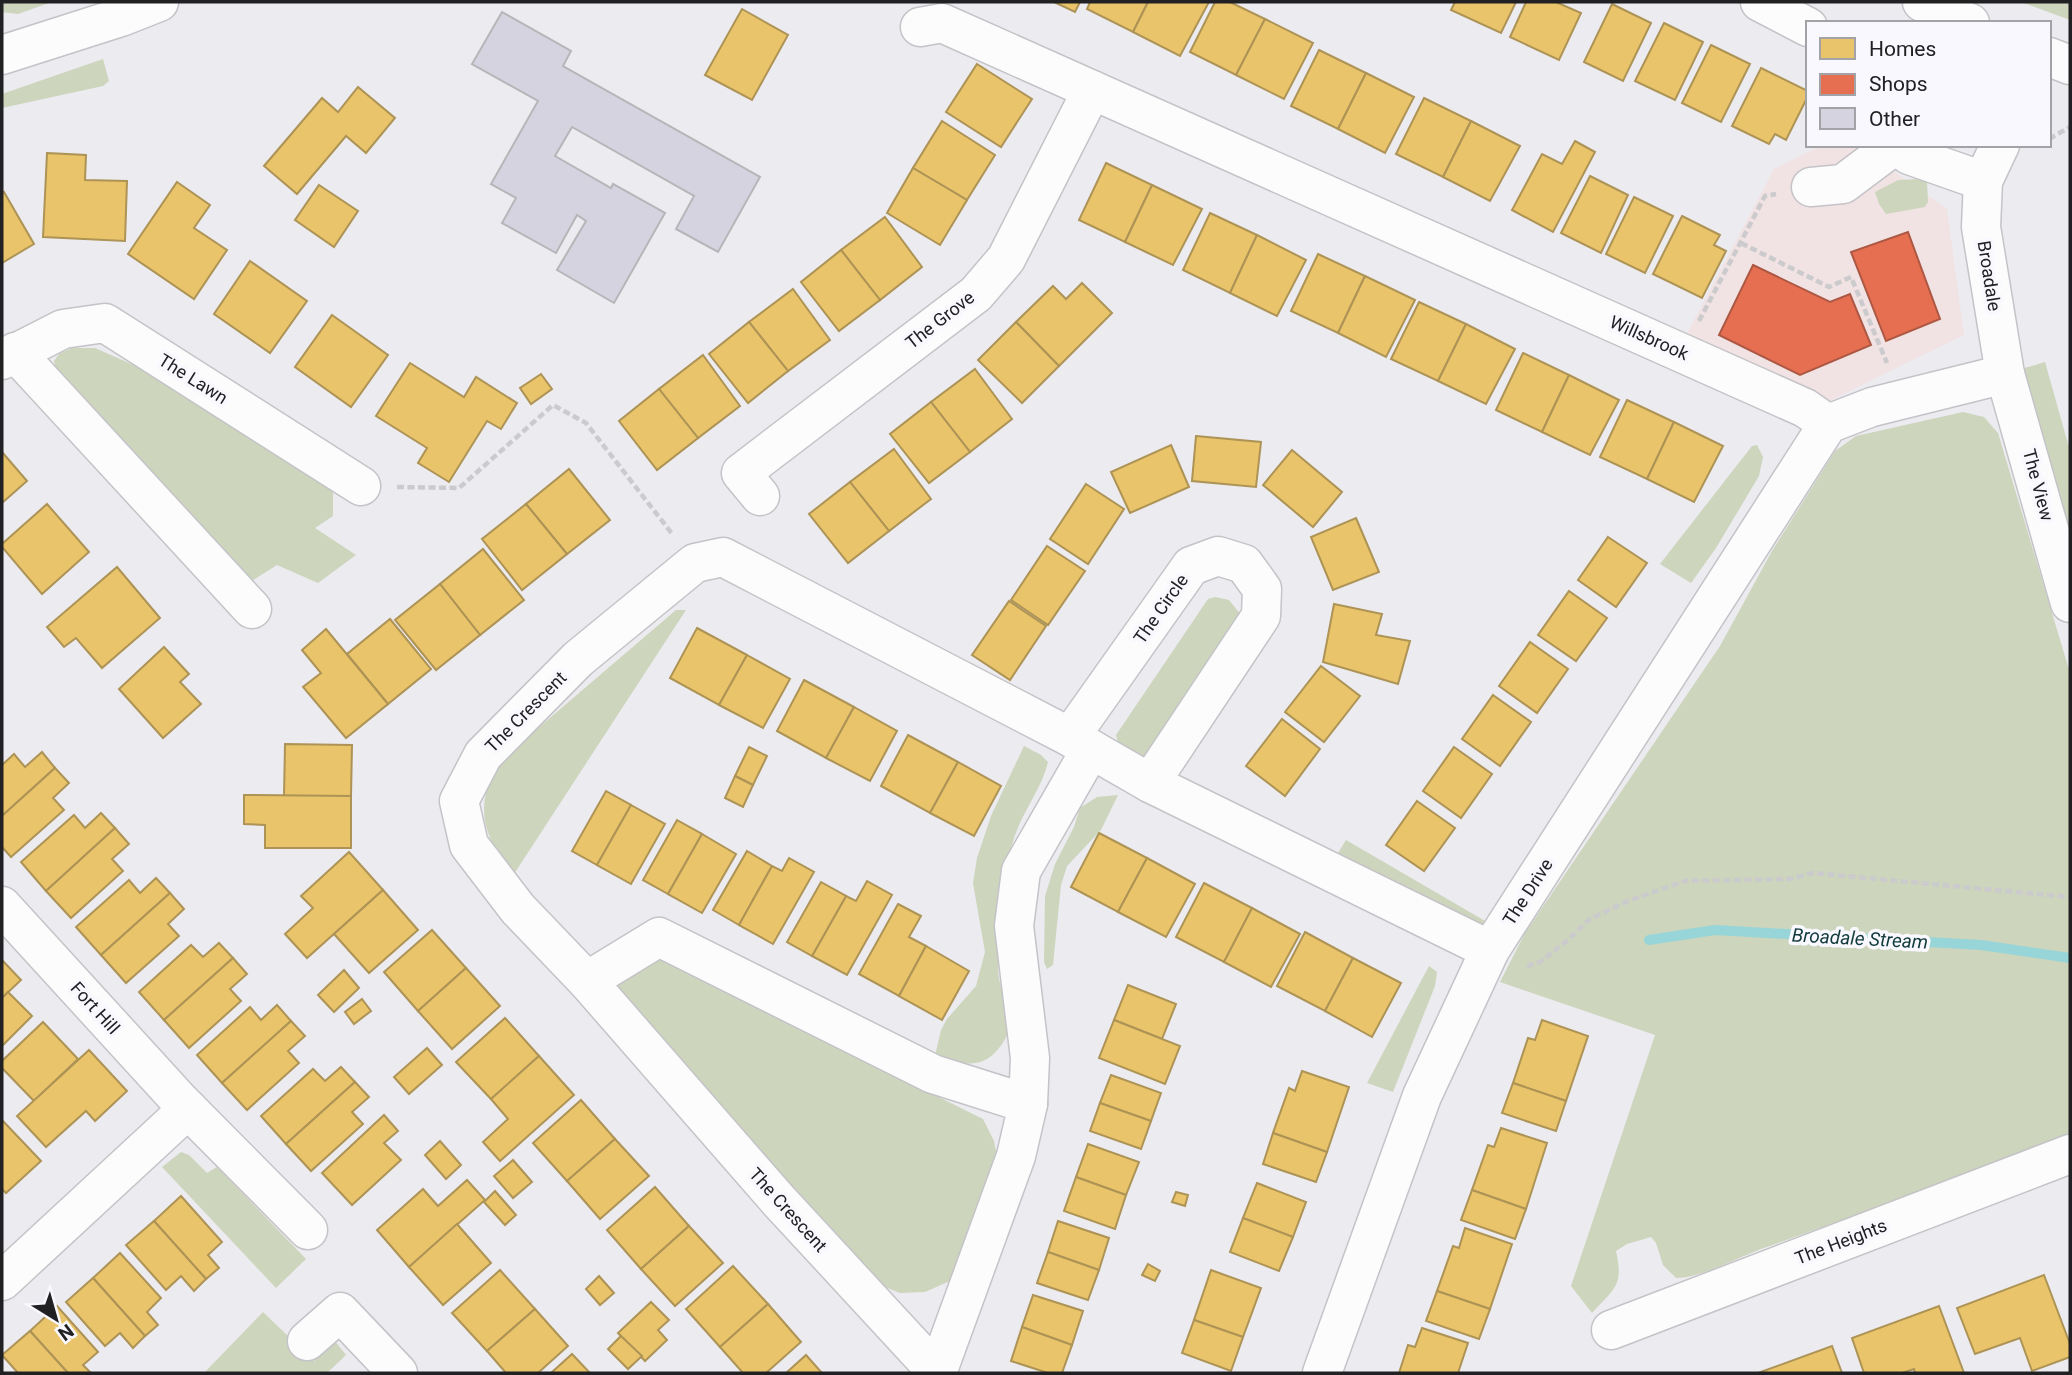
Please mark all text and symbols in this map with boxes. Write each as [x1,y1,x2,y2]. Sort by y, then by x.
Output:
legend [1806,21,2051,147]
text: Homes [1869,37,1936,61]
text: Shops [1869,72,1928,96]
text: Other [1869,107,1920,131]
street label: Broadale [1974,239,2005,313]
street label: The Grove [901,286,978,353]
street label: Willsbrook [1607,311,1693,365]
street label: The Lawn [155,349,232,408]
street label: The View [2019,447,2058,524]
street label: The Circle [1129,570,1192,648]
street label: The Crescent [481,667,571,757]
street label: The Drive [1498,855,1557,929]
water label: Broadale Stream [1791,923,1929,954]
street label: Fort Hill [67,977,124,1038]
street label: The Crescent [745,1163,832,1256]
street label: The Heights [1792,1214,1890,1269]
north arrow [21,1284,91,1354]
text: N [54,1319,78,1345]

